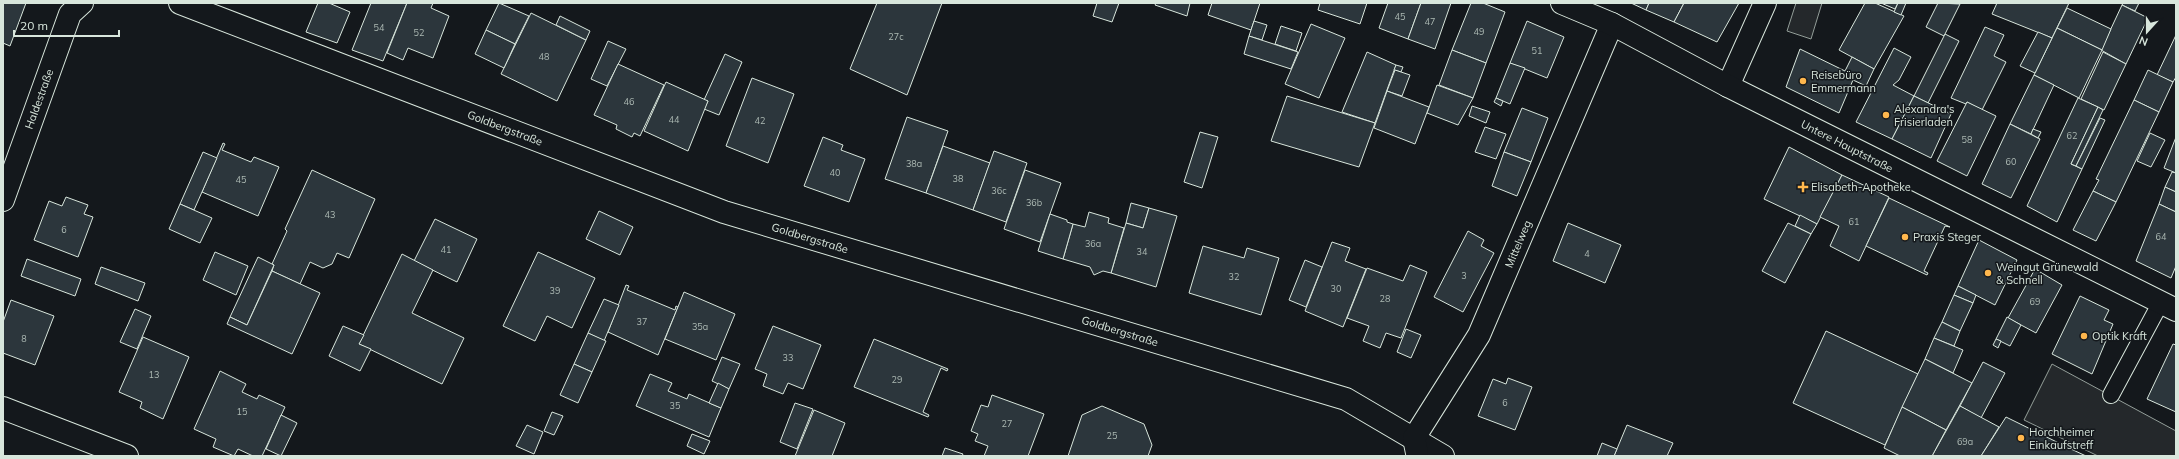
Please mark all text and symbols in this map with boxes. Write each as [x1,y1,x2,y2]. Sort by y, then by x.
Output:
house number: 45 [1395,11,1406,22]
scale bar [14,12,119,38]
north arrow [2127,12,2167,52]
house number: 47 [1425,16,1435,27]
text: 20 m [20,18,48,33]
house number: 54 [374,22,385,33]
house number: 49 [1474,26,1484,37]
house number: 52 [414,27,424,38]
house number: 27c [888,31,904,42]
text: N [2137,33,2150,49]
house number: 51 [1532,45,1542,56]
house number: 48 [539,51,549,62]
street label: Haldestraße [22,67,56,131]
place label: Reisebüro Emmermann [1811,68,1876,95]
marker: Reisebüro Emmermann [1798,76,1808,86]
house number: 46 [624,96,634,107]
place label: Alexandra's Frisierladen [1894,102,1955,129]
street label: Goldbergstraße [465,107,545,149]
marker: Alexandra's Frisierladen [1881,110,1891,120]
house number: 44 [669,114,680,125]
house number: 42 [755,115,765,126]
street label: Untere Hauptstraße [1799,117,1895,175]
house number: 62 [2067,130,2077,141]
house number: 58 [1962,134,1972,145]
house number: 60 [2006,156,2016,167]
house number: 38a [906,158,922,169]
house number: 40 [830,167,840,178]
house number: 38 [953,173,963,184]
house number: 45 [236,174,247,185]
place label: Elisabeth-Apotheke [1811,180,1911,194]
marker: Elisabeth-Apotheke [1798,182,1808,192]
house number: 36c [991,185,1007,196]
house number: 36b [1026,197,1042,208]
house number: 43 [325,209,335,220]
house number: 61 [1849,216,1859,227]
street label: Mittelweg [1502,218,1534,270]
street label: Goldbergstraße [770,220,850,256]
house number: 6 [61,224,67,235]
place label: Praxis Steger [1913,230,1981,244]
house number: 64 [2156,231,2167,242]
marker: Praxis Steger [1900,232,1910,242]
house number: 36a [1085,238,1101,249]
house number: 41 [441,244,451,255]
house number: 34 [1137,246,1148,257]
house number: 4 [1584,248,1590,259]
place label: Weingut Grünewald & Schnell [1996,260,2098,287]
marker: Weingut Grünewald & Schnell [1983,268,1993,278]
house number: 3 [1461,270,1467,281]
house number: 32 [1229,271,1239,282]
house number: 30 [1331,283,1341,294]
house number: 39 [550,285,560,296]
house number: 28 [1380,293,1390,304]
house number: 69 [2030,296,2040,307]
street label: Goldbergstraße [1080,313,1160,349]
house number: 37 [637,316,647,327]
house number: 35a [692,321,708,332]
place label: Optik Kraft [2092,329,2147,343]
marker: Optik Kraft [2079,331,2089,341]
house number: 8 [21,333,27,344]
house number: 33 [783,352,793,363]
house number: 13 [149,369,159,380]
house number: 29 [892,374,902,385]
house number: 6 [1502,397,1508,408]
house number: 35 [670,400,681,411]
house number: 15 [237,406,248,417]
house number: 27 [1002,418,1012,429]
place label: Horchheimer Einkaufstreff [2029,425,2094,452]
house number: 25 [1107,430,1118,441]
marker: Horchheimer Einkaufstreff [2016,433,2026,443]
house number: 69a [1957,436,1973,447]

